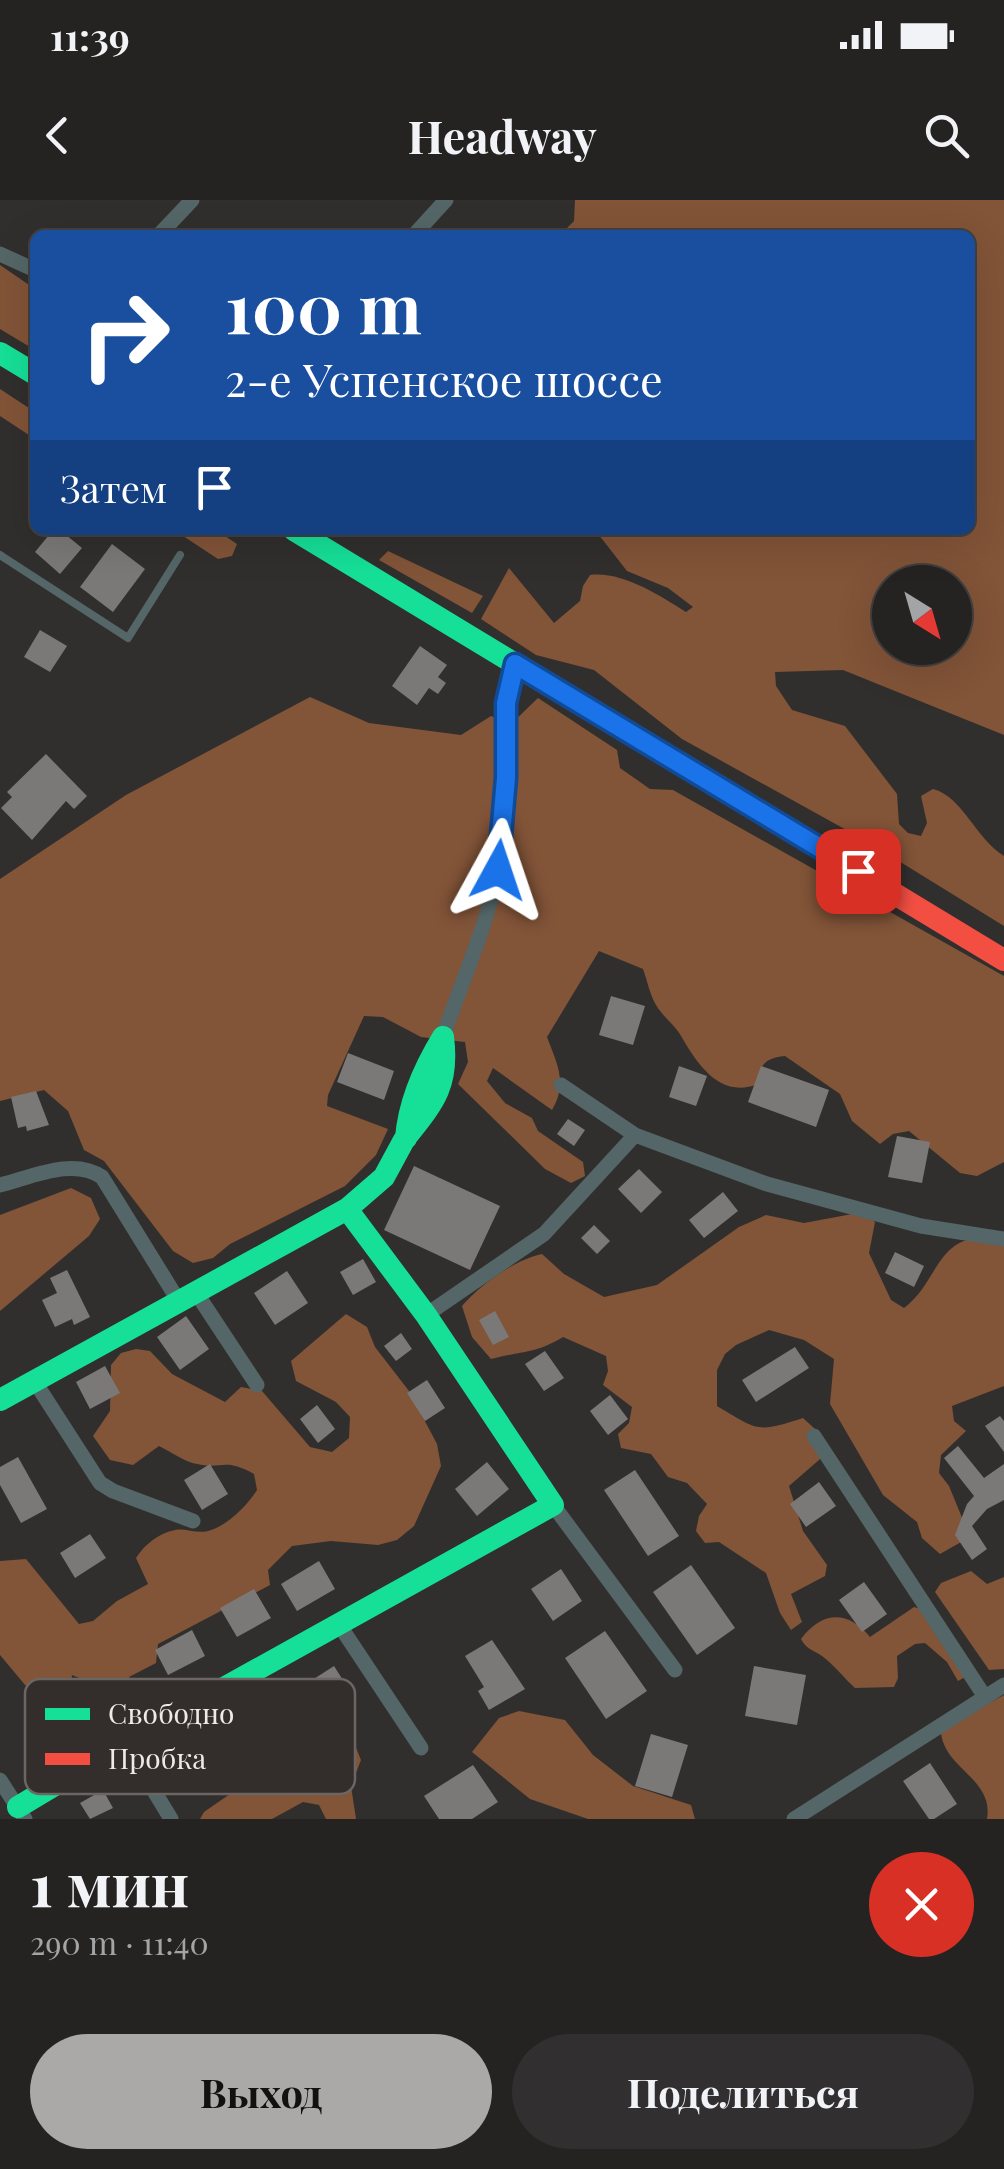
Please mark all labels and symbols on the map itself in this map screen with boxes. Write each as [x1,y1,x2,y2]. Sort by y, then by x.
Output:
north arrow [872,565,972,665]
position arrow [446,818,550,922]
pin [816,829,901,914]
legend [25,1679,355,1794]
text: Свободно [108,1694,234,1731]
text: Пробка [108,1739,206,1776]

